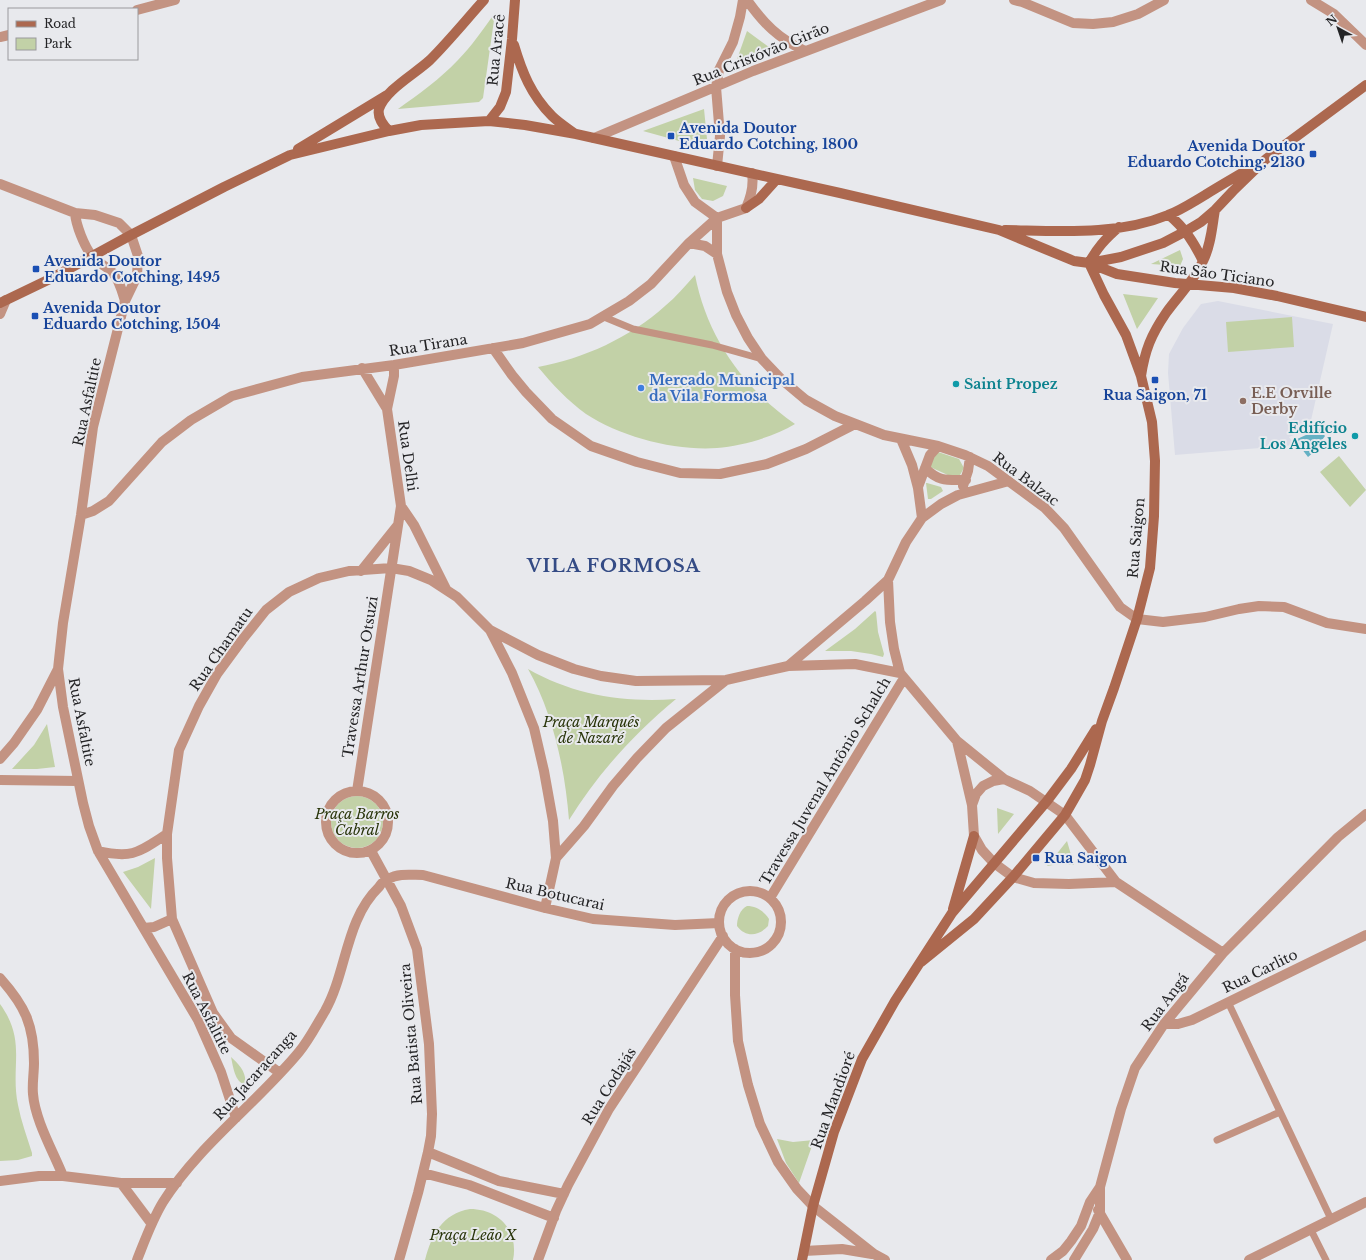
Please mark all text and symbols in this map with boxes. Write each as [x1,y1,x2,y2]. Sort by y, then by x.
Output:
legend [8,8,138,60]
north arrow [1318,8,1358,48]
text: N [1323,11,1341,29]
street label: Rua Aracê [483,13,509,87]
text: Road [44,16,76,31]
street label: Rua Cristóvão Girão [690,18,832,90]
text: Park [44,36,72,51]
place label: Avenida Doutor Eduardo Cotching, 1800 [678,119,858,153]
marker: Avenida Doutor Eduardo Cotching, 1800 [666,131,676,141]
place label: Avenida Doutor Eduardo Cotching, 2130 [1127,137,1305,171]
marker: Avenida Doutor Eduardo Cotching, 2130 [1308,149,1318,159]
place label: Avenida Doutor Eduardo Cotching, 1495 [43,252,220,286]
street label: Rua São Ticiano [1158,257,1276,291]
marker: Avenida Doutor Eduardo Cotching, 1495 [31,264,41,274]
place label: Avenida Doutor Eduardo Cotching, 1504 [42,299,220,333]
marker: Avenida Doutor Eduardo Cotching, 1504 [30,311,40,321]
street label: Rua Tirana [388,330,469,360]
street label: Rua Asfaltite [69,356,105,448]
place label: Mercado Municipal da Vila Formosa [649,371,795,405]
place label: Saint Propez [964,375,1058,393]
marker: Rua Saigon, 71 [1150,375,1160,385]
marker: Saint Propez [951,379,961,389]
marker: Mercado Municipal da Vila Formosa [636,383,646,393]
place label: E.E Orville Derby [1251,384,1332,418]
place label: Rua Saigon, 71 [1103,386,1207,404]
marker: E.E Orville Derby [1238,396,1248,406]
street label: Rua Delhi [394,419,422,493]
place label: Edifício Los Angeles [1260,419,1347,453]
marker: Edifício Los Angeles [1350,431,1360,441]
street label: Rua Balzac [989,448,1063,510]
street label: Rua Saigon [1124,497,1149,579]
district label: VILA FORMOSA [526,555,701,577]
street label: Travessa Arthur Otsuzi [338,595,382,759]
street label: Rua Chamatu [185,603,257,694]
street label: Travessa Juvenal Antônio Schalch [756,673,895,888]
street label: Rua Asfaltite [65,676,99,768]
park label: Praça Marquês de Nazaré [542,713,639,747]
park label: Praça Barros Cabral [314,805,399,839]
place label: Rua Saigon [1044,849,1127,867]
marker: Rua Saigon [1031,853,1041,863]
street label: Rua Botucarai [504,874,606,914]
street label: Rua Carlito [1219,945,1301,997]
street label: Rua Batista Oliveira [396,962,426,1105]
street label: Rua Asfaltite [179,969,235,1057]
street label: Rua Angá [1137,969,1193,1035]
street label: Rua Jacaracanga [210,1026,301,1124]
street label: Rua Codajás [578,1044,640,1128]
street label: Rua Mandioré [807,1049,859,1151]
park label: Praça Leão X [428,1226,518,1244]

